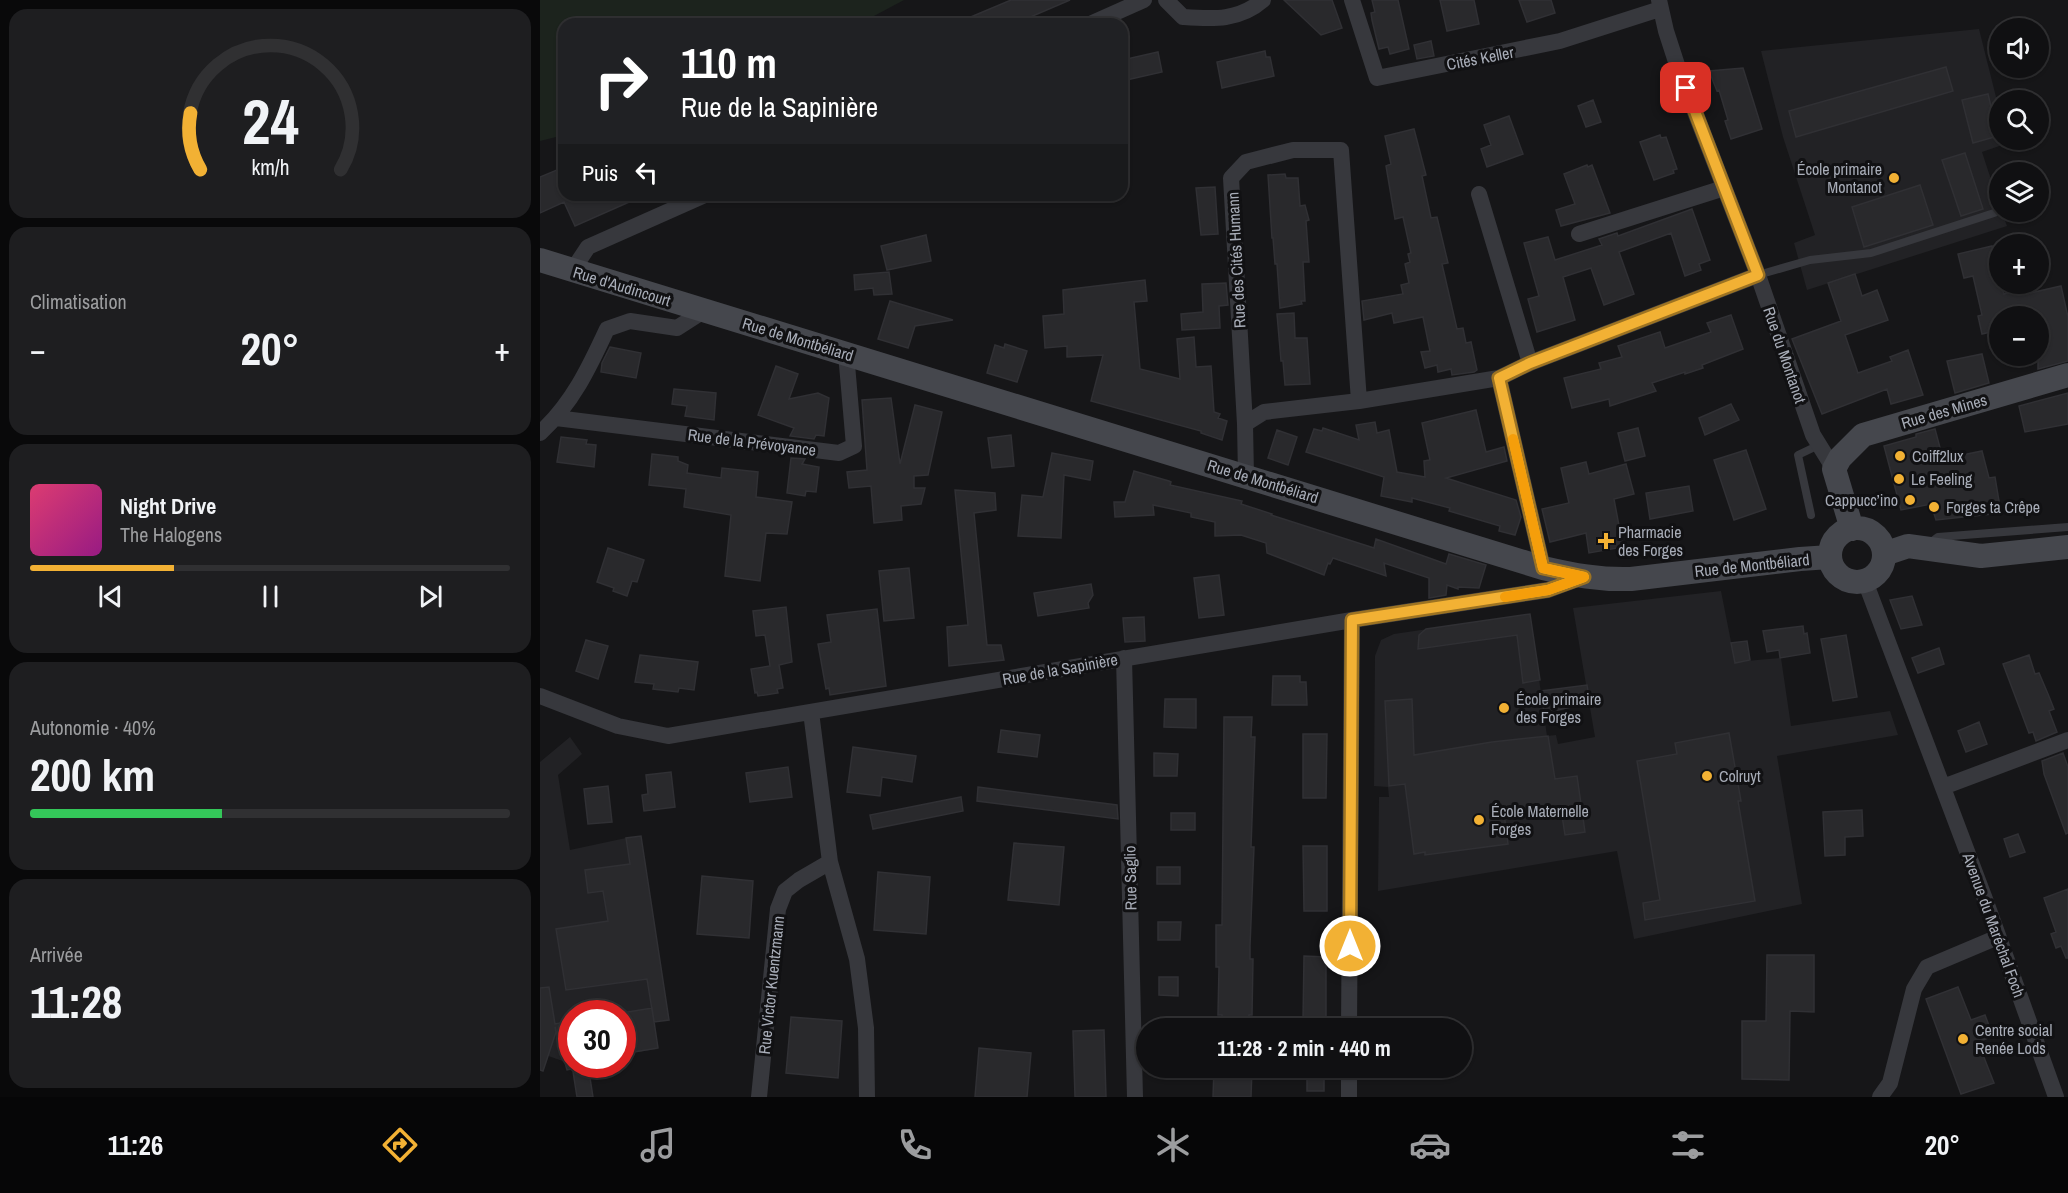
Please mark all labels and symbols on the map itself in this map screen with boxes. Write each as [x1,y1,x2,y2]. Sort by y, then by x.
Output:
street label: Cités Keller [1445,41,1516,75]
pin [1660,62,1711,113]
place label: École primaire Montanot [1797,158,1882,198]
marker: École primaire Montanot [1887,171,1901,185]
street label: Rue des Cités Humann [1221,191,1251,329]
street label: Rue d'Audincourt [570,261,674,311]
street label: Rue du Montanot [1758,304,1812,406]
street label: Rue de Montbéliard [740,312,856,366]
street label: Rue des Mines [1899,388,1989,434]
street label: Rue de la Prévoyance [687,423,817,461]
place label: Coiff2lux [1912,445,1964,467]
marker: Coiff2lux [1893,449,1907,463]
street label: Rue de Montbéliard [1205,454,1321,508]
place label: Le Feeling [1911,468,1973,490]
marker: Le Feeling [1892,472,1906,486]
place label: Cappucc’ino [1825,489,1898,511]
marker: Cappucc’ino [1903,493,1917,507]
place label: Forges ta Crêpe [1946,496,2040,518]
marker: Forges ta Crêpe [1927,500,1941,514]
place label: Pharmacie des Forges [1618,521,1683,561]
marker: Pharmacie des Forges [1599,534,1613,548]
street label: Rue de Montbéliard [1694,548,1810,582]
street label: Rue de la Sapinière [1001,648,1119,690]
place label: École primaire des Forges [1516,688,1601,728]
marker: École primaire des Forges [1497,701,1511,715]
place label: Colruyt [1719,765,1761,787]
marker: Colruyt [1700,769,1714,783]
place label: École Maternelle Forges [1491,800,1589,840]
marker: École Maternelle Forges [1472,813,1486,827]
street label: Rue Saglio [1118,845,1142,911]
street label: Avenue du Maréchal Foch [1957,849,2030,1000]
position arrow [1318,914,1382,978]
street label: Rue Victor Kuentzmann [753,915,789,1055]
speed limit sign: 30 [558,1000,636,1078]
place label: Centre social Renée Lods [1975,1019,2052,1059]
marker: Centre social Renée Lods [1956,1032,1970,1046]

